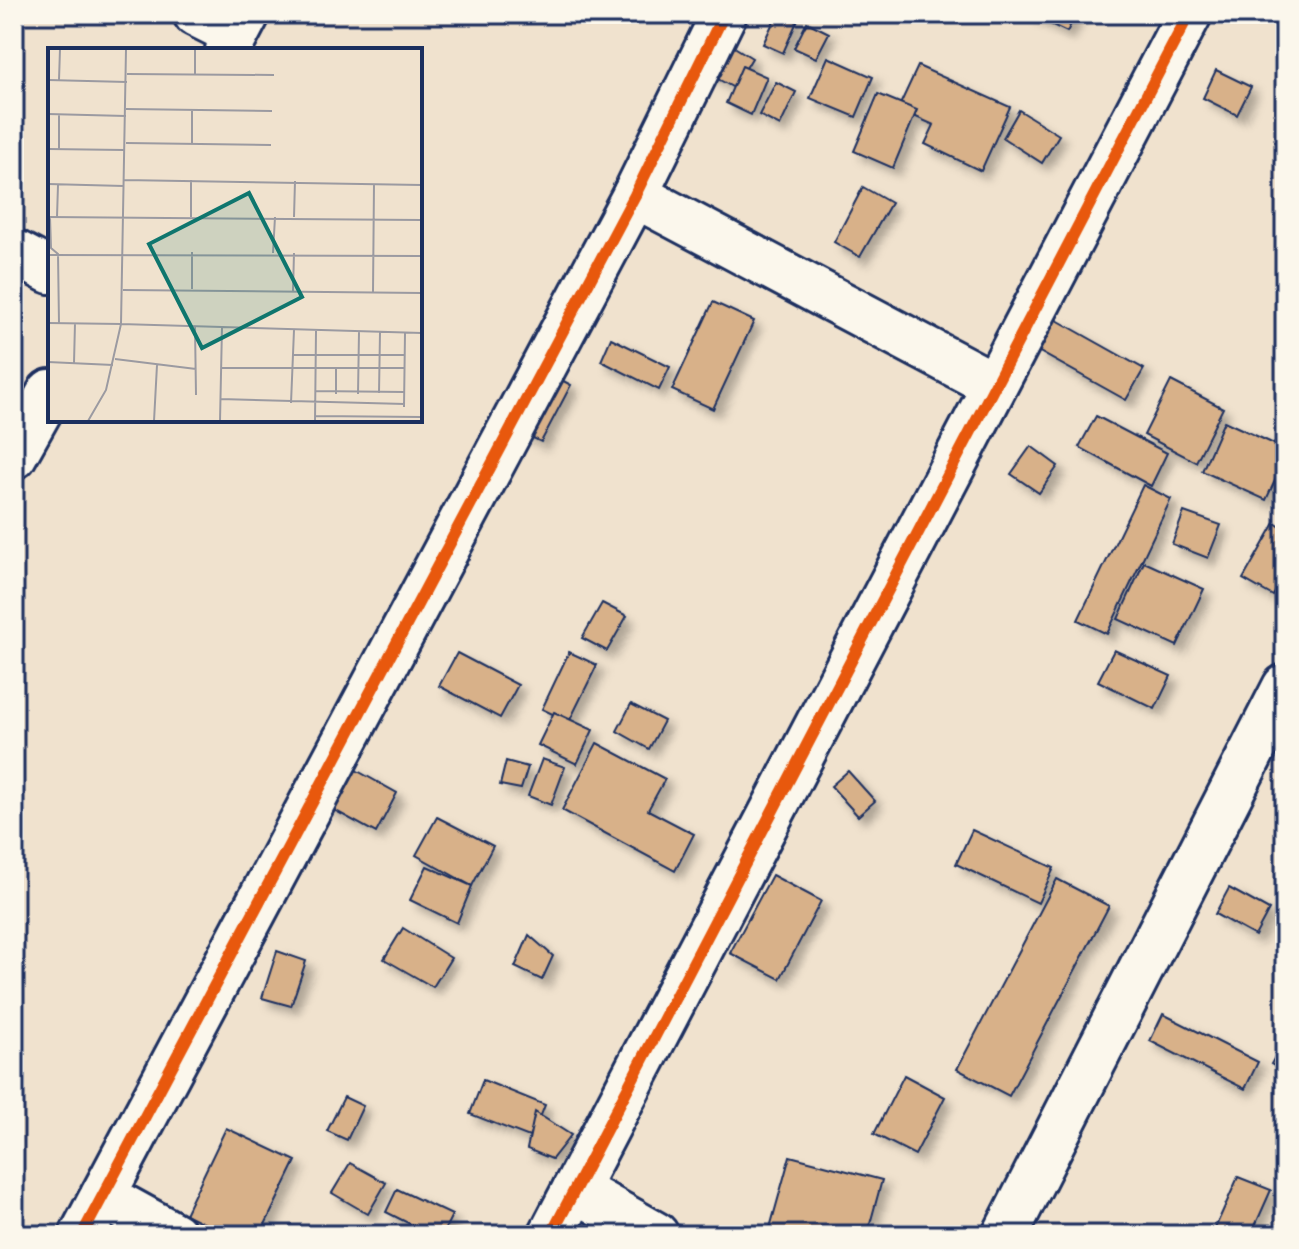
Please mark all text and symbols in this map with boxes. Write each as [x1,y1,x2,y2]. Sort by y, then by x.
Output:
inset map [48,48,422,422]

